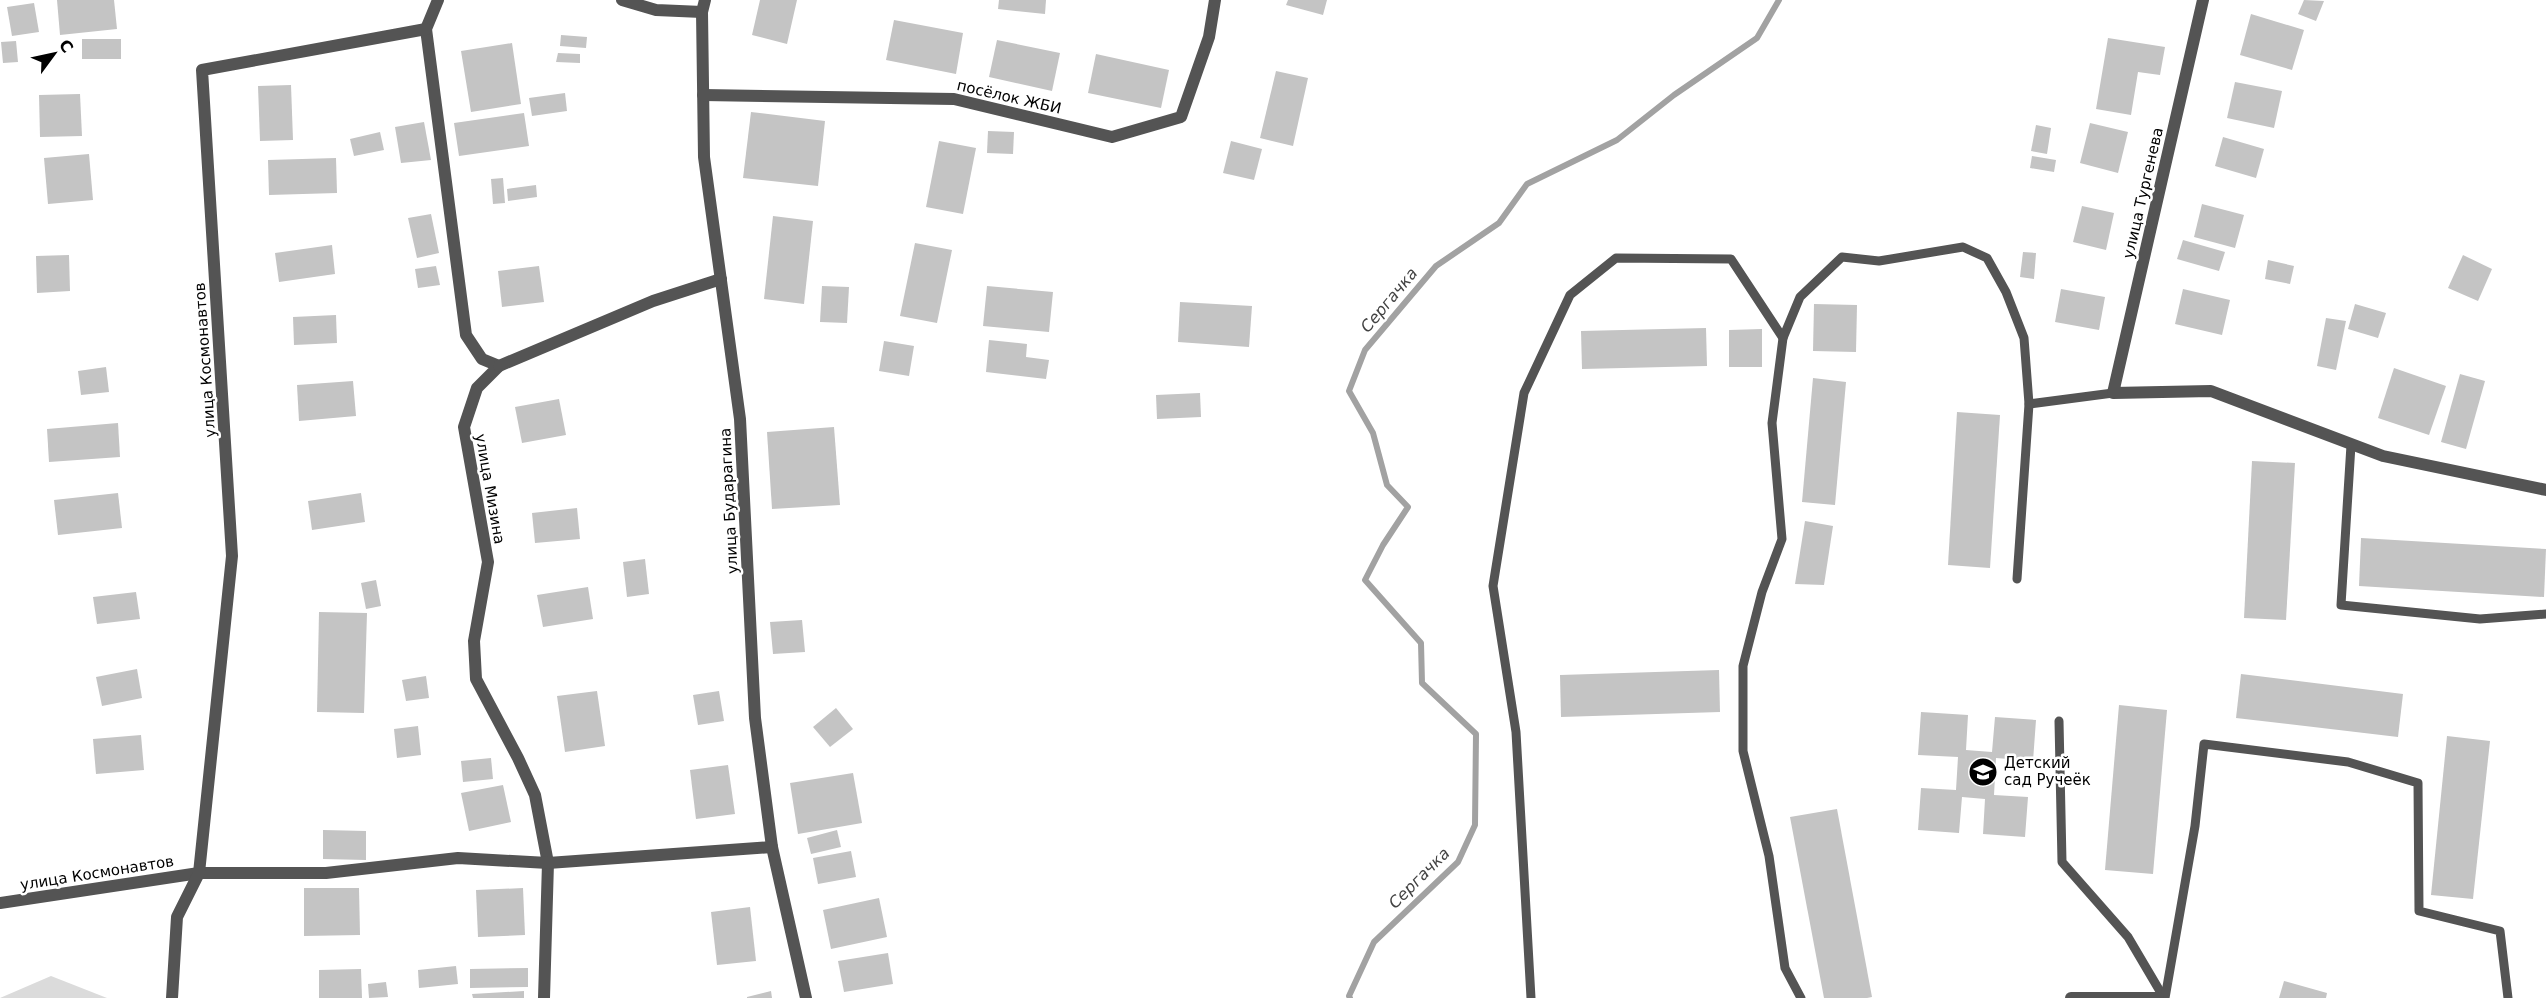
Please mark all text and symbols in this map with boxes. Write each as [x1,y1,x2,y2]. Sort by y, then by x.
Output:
north arrow [24,24,84,84]
text: С [55,36,77,56]
street label: посёлок ЖБИ [955,76,1063,118]
street label: улица Тургенева [2119,126,2167,260]
water label: Сергачка [1357,264,1421,336]
street label: улица Космонавтов [191,282,219,438]
street label: улица Бударагина [716,427,742,575]
street label: улица Мизина [471,432,509,546]
place label: Детский сад Ручеёк [2004,754,2091,789]
school or university icon: Детский сад Ручеёк [1967,756,1999,788]
water label: Сергачка [1385,844,1453,912]
street label: улица Космонавтов [19,852,175,894]

